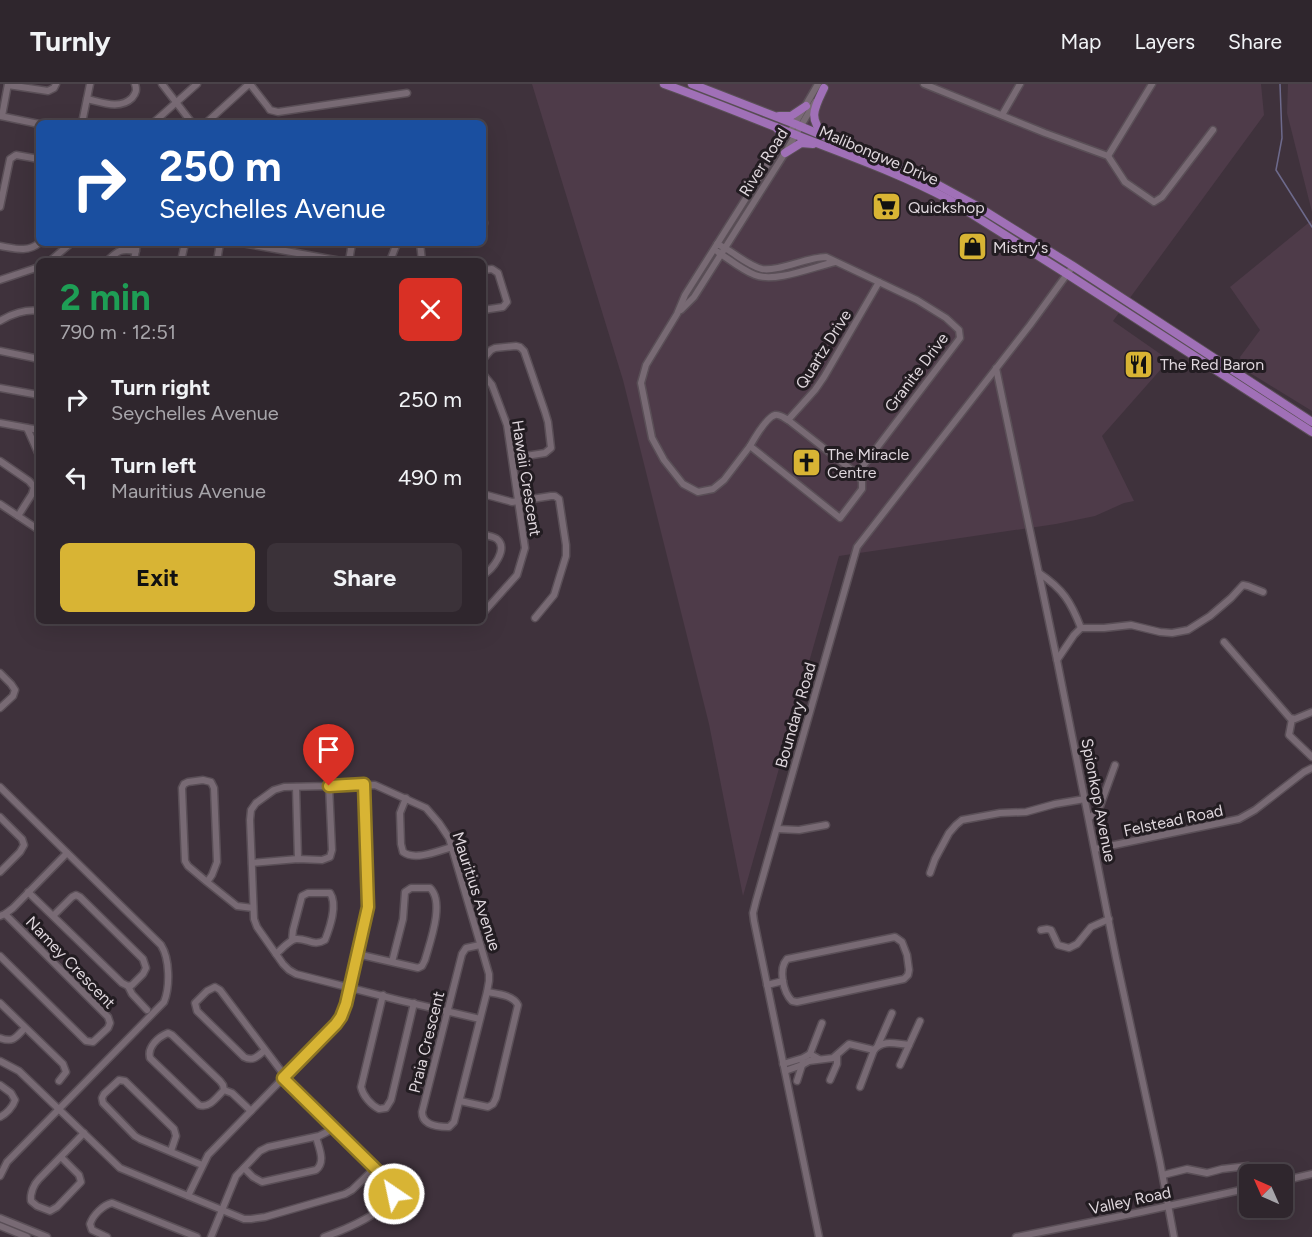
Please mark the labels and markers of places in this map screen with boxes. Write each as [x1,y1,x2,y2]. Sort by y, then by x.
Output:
supermarket icon: Quickshop [871,191,903,223]
place label: Quickshop [908,198,985,217]
shop icon: Mistry's [956,231,988,263]
place label: Mistry's [993,238,1048,257]
restaurant icon: The Red Baron [1123,348,1155,380]
place label: The Red Baron [1160,355,1264,374]
place label: The Miracle Centre [827,445,909,482]
church icon: The Miracle Centre [790,447,822,479]
pin [303,724,354,786]

